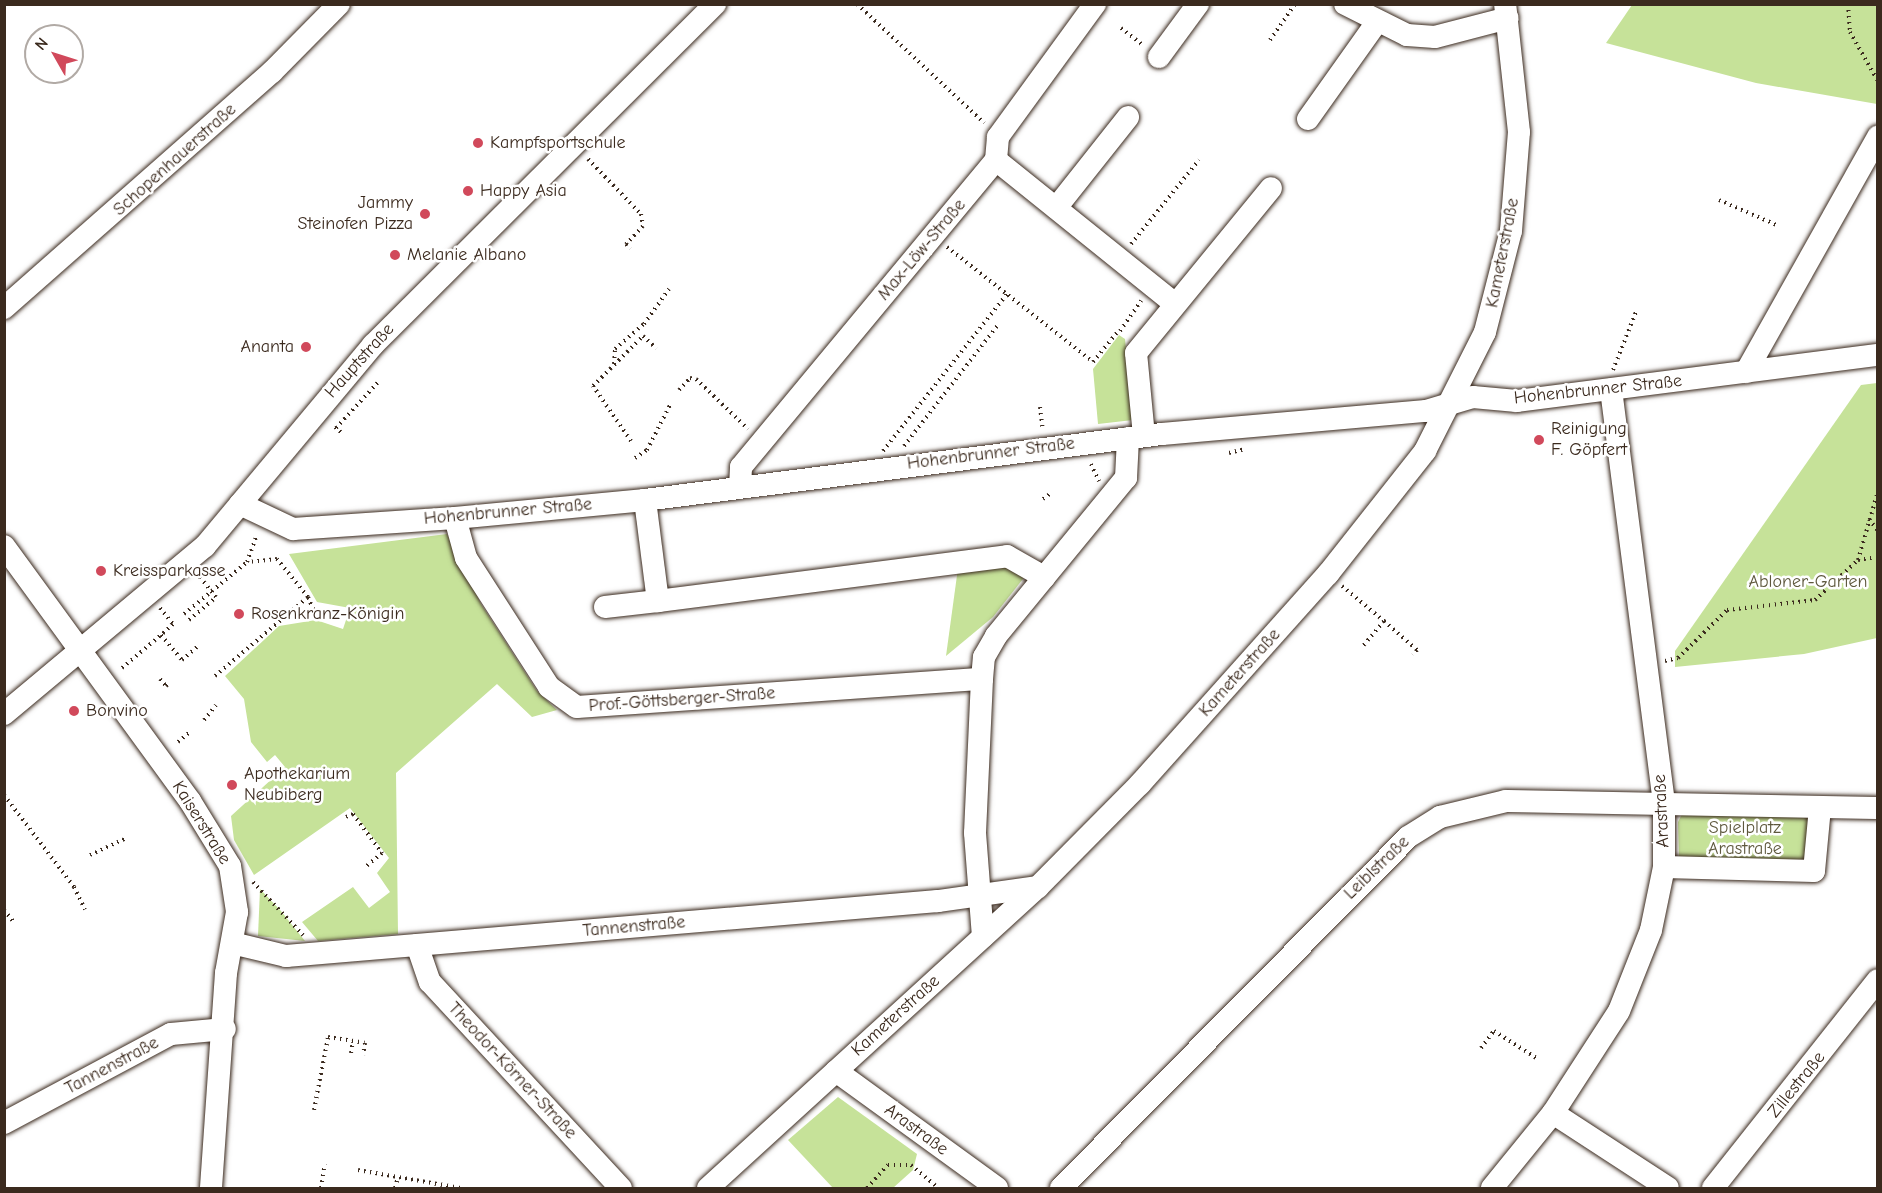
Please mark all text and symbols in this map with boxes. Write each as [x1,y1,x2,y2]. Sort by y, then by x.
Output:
north arrow [24,24,84,84]
text: N [31,34,52,54]
street label: Schopenhauerstraße [109,99,241,221]
place label: Kampfsportschule [490,132,626,154]
marker: Kampfsportschule [471,136,485,150]
place label: Happy Asia [480,180,567,202]
marker: Happy Asia [461,184,475,198]
place label: Jammy Steinofen Pizza [298,193,413,236]
street label: Max-Löw-Straße [873,195,971,305]
street label: Kameterstraße [1482,196,1524,310]
marker: Jammy Steinofen Pizza [418,207,432,221]
place label: Melanie Albano [407,244,526,266]
marker: Melanie Albano [388,248,402,262]
street label: Hauptstraße [321,319,399,403]
place label: Ananta [240,336,294,358]
marker: Ananta [299,340,313,354]
street label: Hohenbrunner Straße [1513,370,1683,410]
place label: Reinigung F. Göpfert [1551,419,1627,462]
street label: Hohenbrunner Straße [906,433,1076,475]
marker: Reinigung F. Göpfert [1532,433,1546,447]
street label: Hohenbrunner Straße [423,494,593,530]
place label: Kreissparkasse [113,560,226,582]
marker: Kreissparkasse [94,564,108,578]
park label: Abloner-Garten [1748,571,1868,593]
place label: Rosenkranz-Königin [251,603,404,625]
marker: Rosenkranz-Königin [232,607,246,621]
street label: Kameterstraße [1195,624,1285,722]
street label: Prof.-Göttsberger-Straße [588,683,776,717]
place label: Bonvino [86,700,148,722]
marker: Bonvino [67,704,81,718]
place label: Apothekarium Neubiberg [244,764,350,806]
street label: Arastraße [1649,774,1675,848]
street label: Kaiserstraße [167,777,235,869]
marker: Apothekarium Neubiberg [225,778,239,792]
park label: Spielplatz Arastraße [1708,818,1782,860]
street label: Leiblstraße [1340,832,1414,904]
street label: Tannenstraße [582,912,686,942]
street label: Kameterstraße [847,971,945,1061]
street label: Theodor-Körner-Straße [443,998,581,1144]
street label: Tannenstraße [61,1032,163,1100]
street label: Zillestraße [1764,1048,1830,1122]
street label: Arastraße [880,1100,952,1160]

